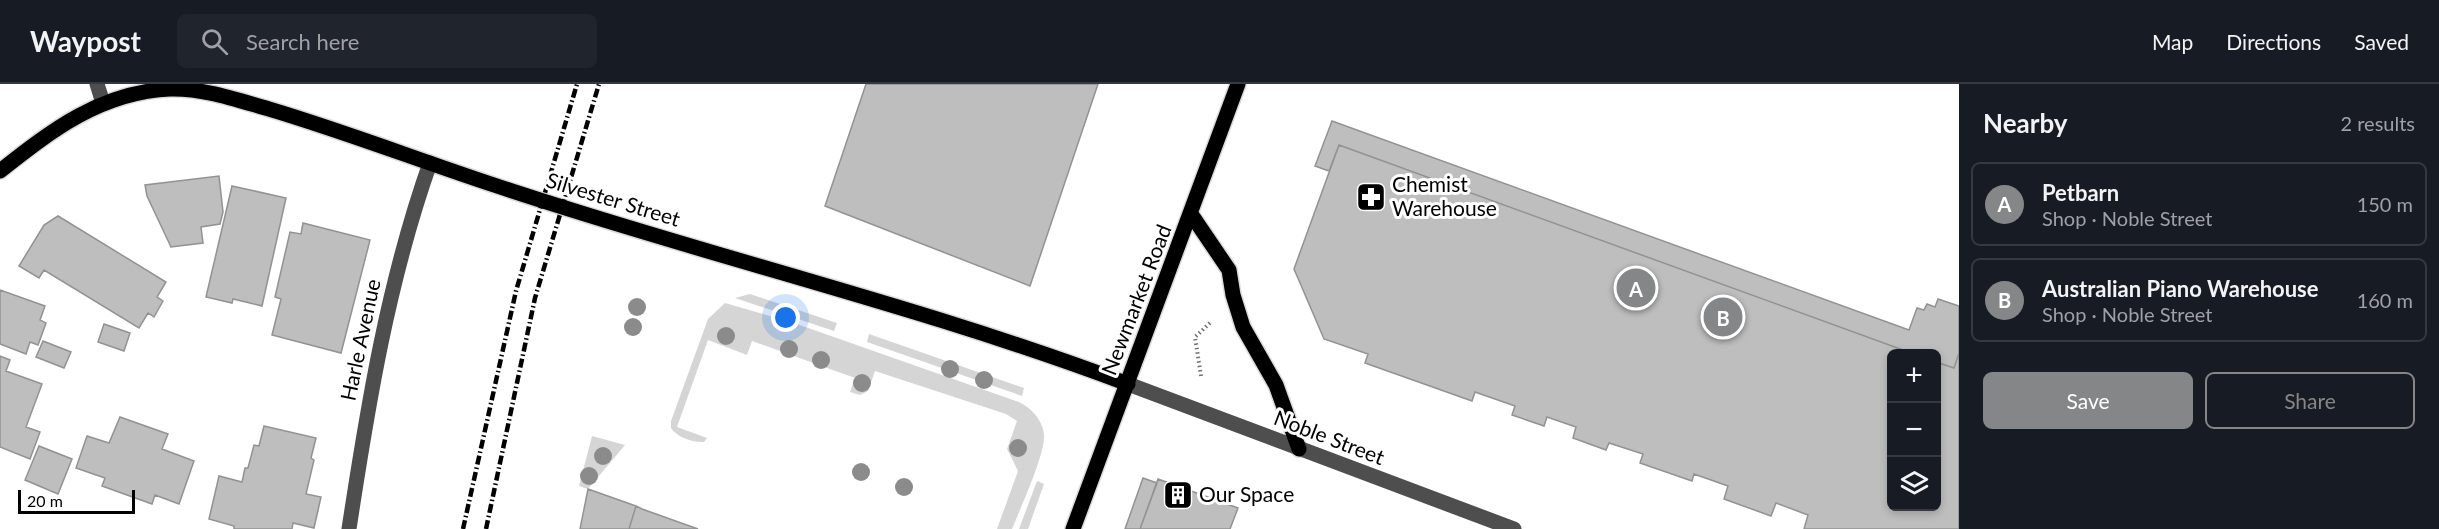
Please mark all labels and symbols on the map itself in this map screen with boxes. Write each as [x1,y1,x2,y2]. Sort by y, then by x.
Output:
street label: Silvester Street [544,166,684,231]
place label: Chemist Warehouse [1392,171,1497,220]
pharmacy icon: Chemist Warehouse [1355,181,1387,213]
street label: Newmarket Road [1095,221,1176,378]
pin: A [1616,266,1656,310]
street label: Harle Avenue [334,276,385,403]
pin: B [1704,294,1742,340]
your location [771,303,800,332]
street label: Noble Street [1271,404,1389,469]
building icon: Our Space [1162,479,1194,511]
place label: Our Space [1199,481,1294,506]
scale bar [18,487,135,514]

